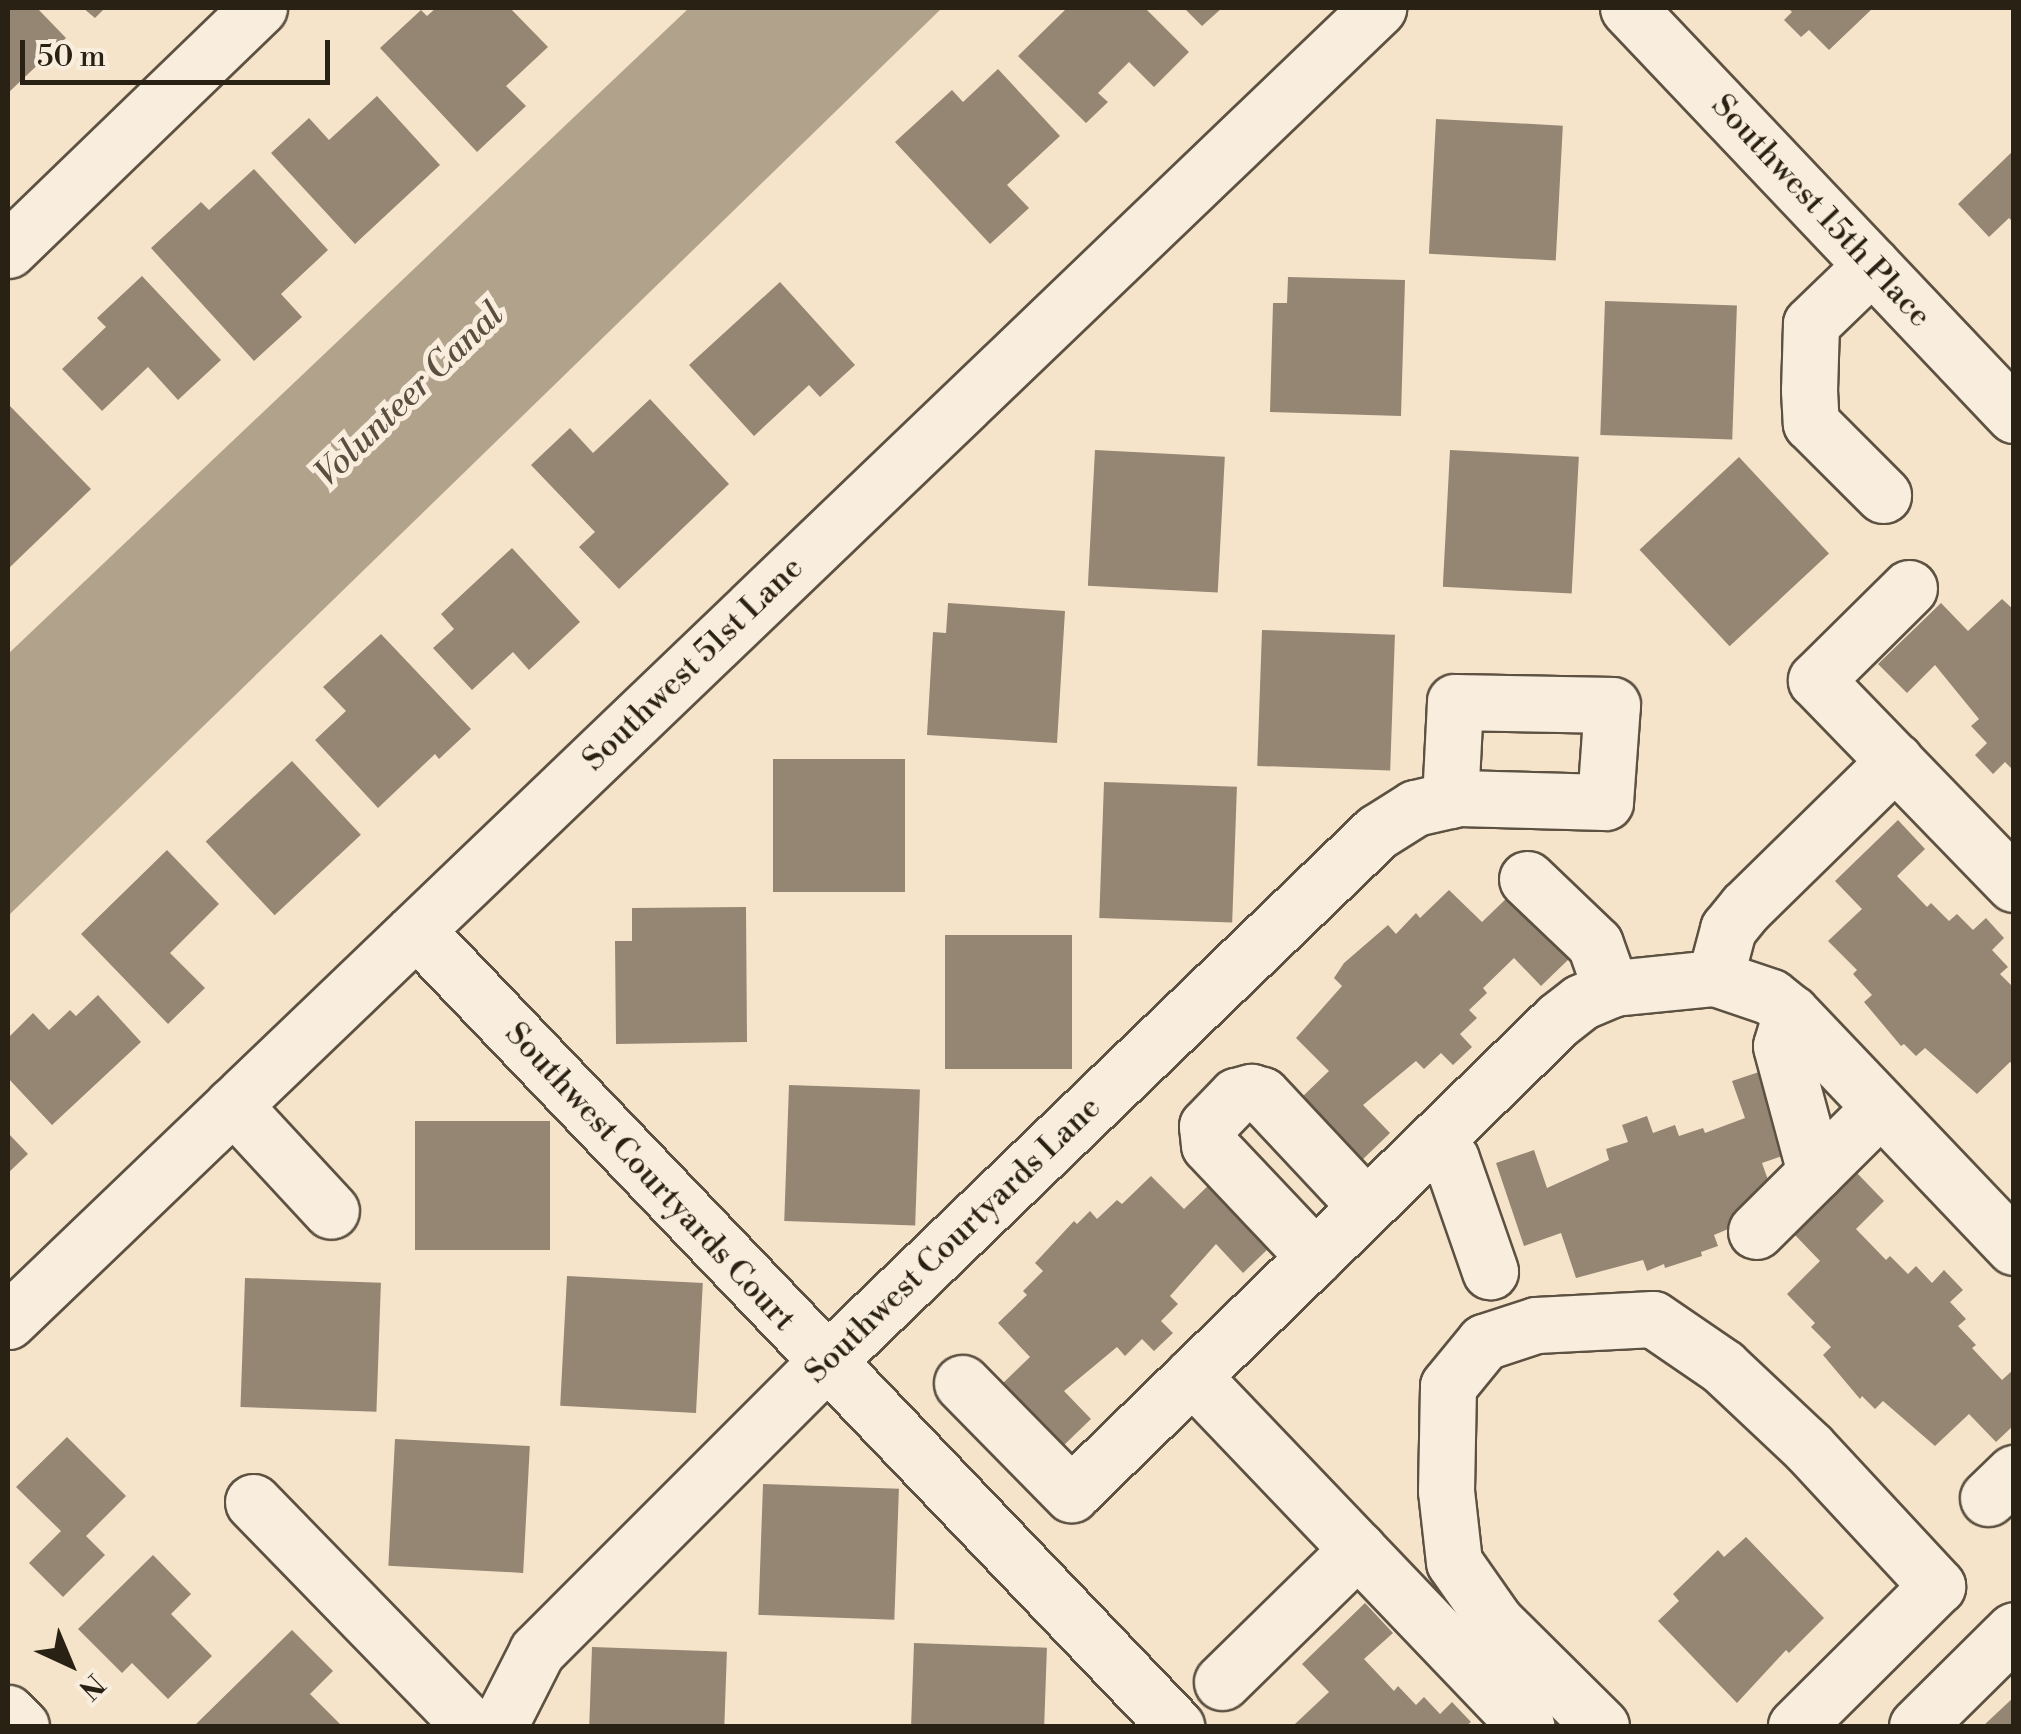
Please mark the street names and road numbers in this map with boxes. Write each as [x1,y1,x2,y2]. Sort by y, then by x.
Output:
street label: Southwest 15th Place [1703,87,1939,335]
street label: Southwest 51st Lane [575,549,811,779]
street label: Southwest Courtyards Court [497,1015,803,1339]
street label: Southwest Courtyards Lane [797,1089,1109,1391]

